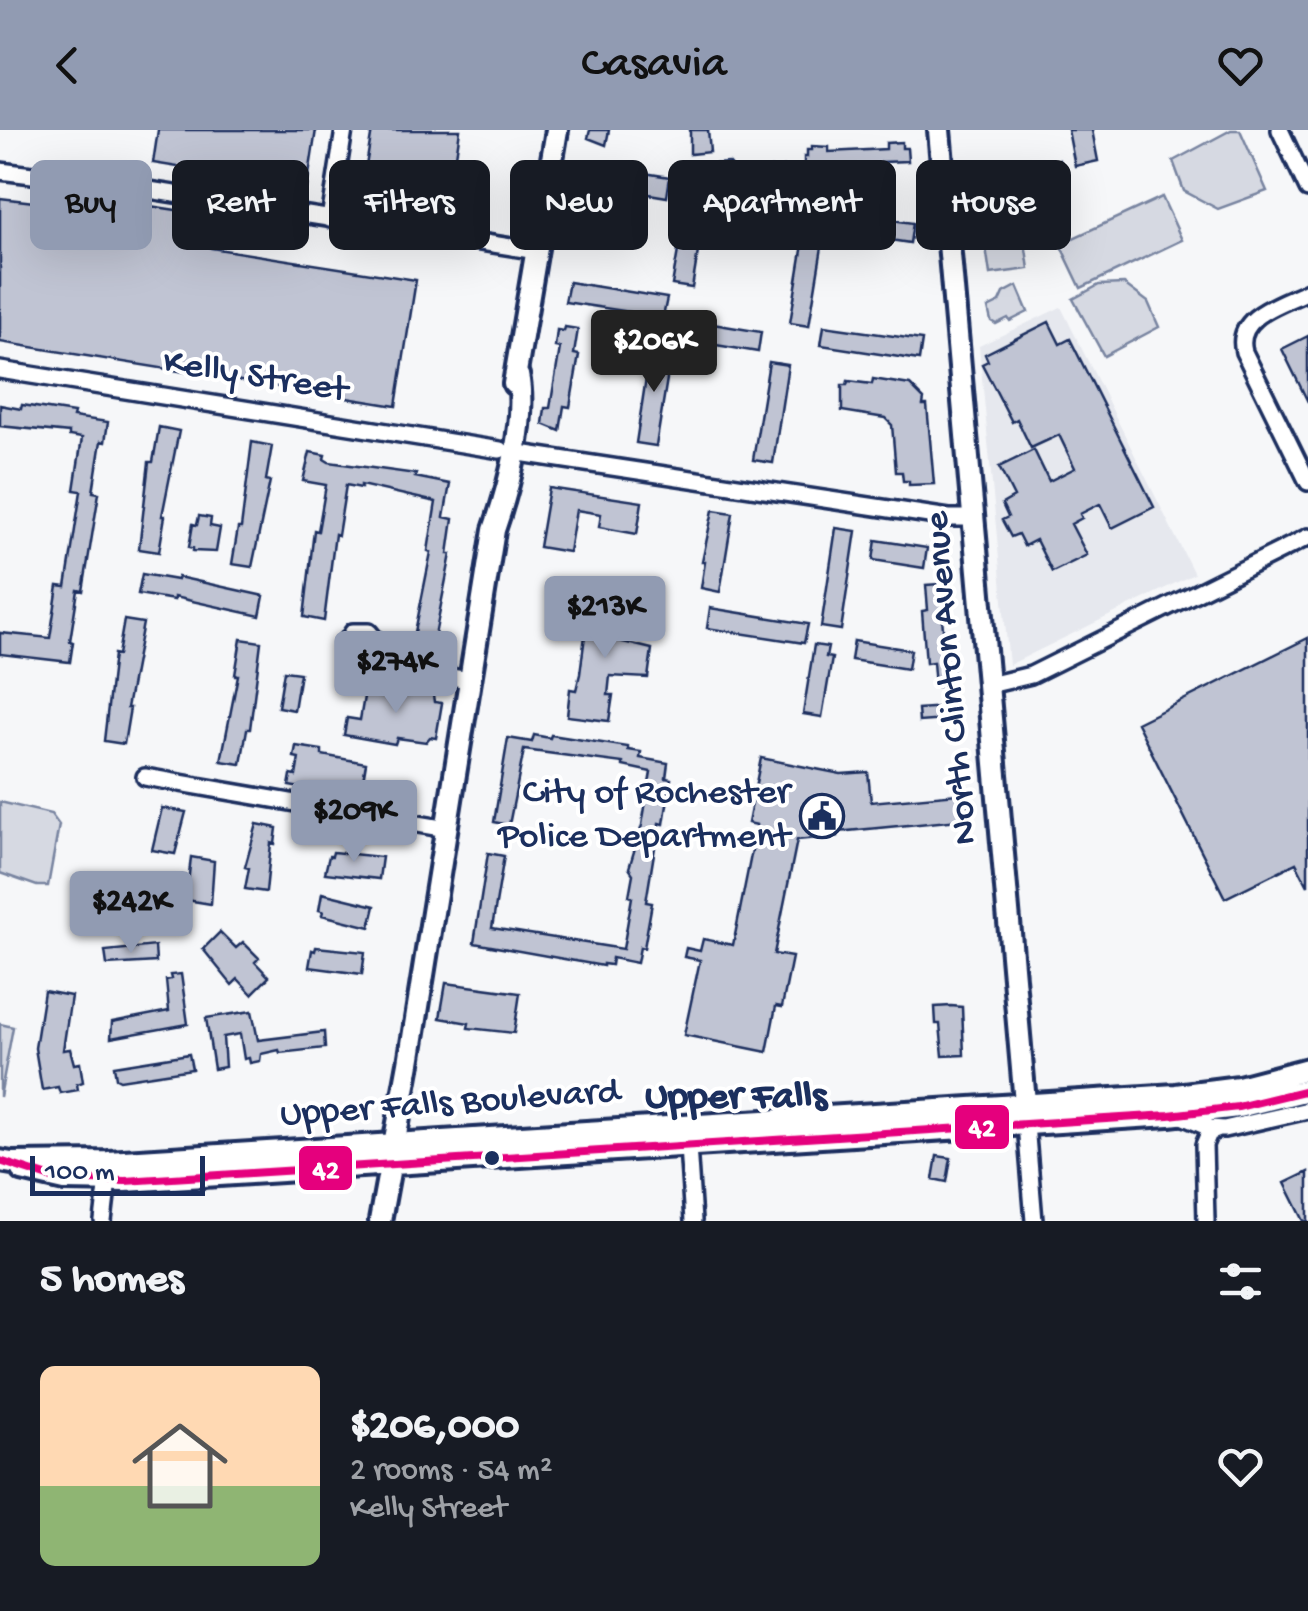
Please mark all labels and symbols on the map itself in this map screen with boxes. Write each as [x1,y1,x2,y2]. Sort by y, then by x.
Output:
pin: $206K [584,310,724,395]
street label: Kelly Street [160,342,354,415]
street label: North Clinton Avenue [916,509,990,847]
pin: $213K [535,576,675,661]
pin: $274K [326,631,466,716]
place label: City of Rochester Police Department [497,772,794,860]
pin: $209K [284,780,424,865]
public building icon: City of Rochester Police Department [799,793,845,839]
pin: $242K [61,871,201,956]
street label: Upper Falls Boulevard [279,1071,624,1139]
district label: Upper Falls [645,1075,829,1122]
line badge: 42 [953,1103,1011,1151]
text: 42 [968,1114,996,1147]
line badge: 42 [297,1144,354,1192]
unlabelled marker [482,1148,502,1168]
scale bar [30,1151,205,1196]
text: 42 [312,1156,340,1189]

